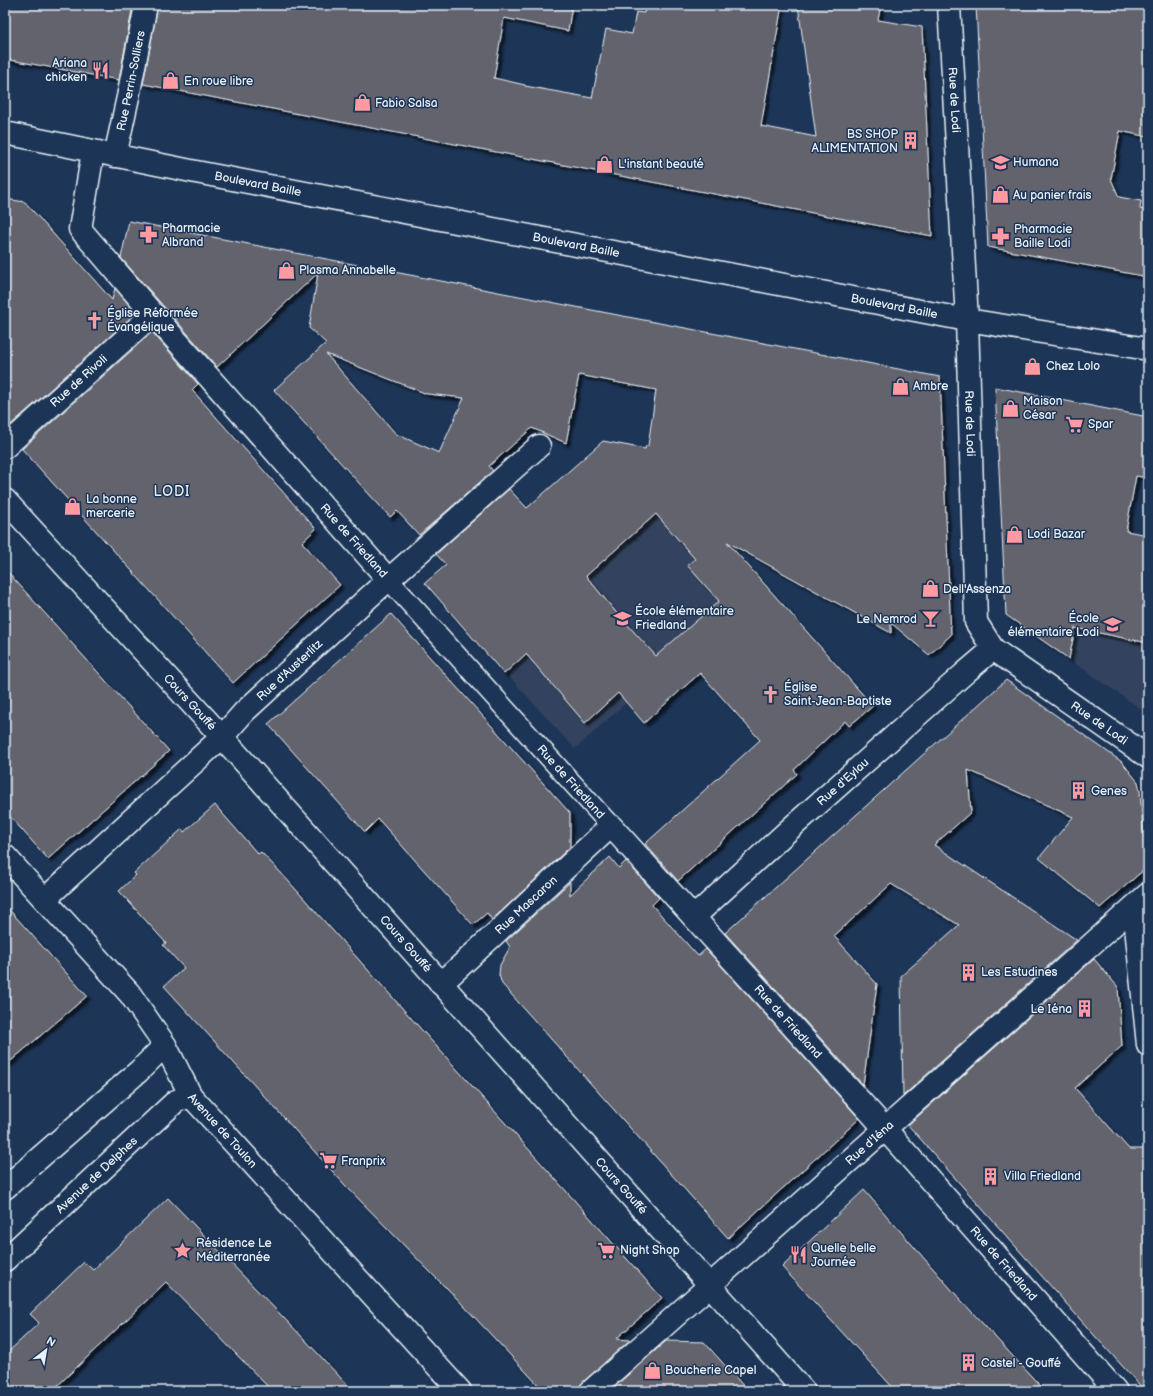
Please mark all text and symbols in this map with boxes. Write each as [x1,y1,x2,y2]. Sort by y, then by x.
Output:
street label: Rue Perrin-Solliers [114,29,149,132]
place label: Ariana chicken [45,56,87,85]
restaurant icon: Ariana chicken [90,60,110,80]
street label: Rue de Lodi [945,67,963,133]
shop icon: En roue libre [161,71,181,91]
place label: En roue libre [184,74,253,89]
shop icon: Fabio Salsa [352,93,372,113]
place label: Fabio Salsa [375,96,438,111]
place label: BS SHOP ALIMENTATION [812,127,898,156]
building icon: BS SHOP ALIMENTATION [901,131,921,151]
school or university icon: Humana [990,152,1010,172]
shop icon: L'instant beauté [595,154,615,174]
place label: Humana [1013,155,1059,170]
place label: L'instant beauté [618,157,704,172]
street label: Boulevard Baille [213,169,303,200]
shop icon: Au panier frais [990,185,1010,205]
place label: Au panier frais [1013,188,1092,203]
place label: Pharmacie Albrand [162,221,220,250]
place label: Pharmacie Baille Lodi [1014,222,1072,251]
pharmacy icon: Pharmacie Albrand [139,225,159,245]
pharmacy icon: Pharmacie Baille Lodi [991,226,1011,246]
street label: Boulevard Baille [531,230,621,261]
shop icon: Plasma Annabelle [276,260,296,280]
place label: Plasma Annabelle [299,263,396,278]
street label: Boulevard Baille [849,291,939,322]
place label: Église Réformée Évangélique [107,305,198,335]
church icon: Église Réformée Évangélique [84,310,104,330]
street label: Rue de Rivoli [47,352,111,411]
shop icon: Chez Lolo [1023,356,1043,376]
place label: Chez Lolo [1046,359,1100,374]
shop icon: Ambre [890,376,910,396]
place label: Ambre [913,379,948,394]
street label: Rue de Lodi [961,390,978,457]
place label: Maison César [1023,394,1063,423]
shop icon: Maison César [1000,398,1020,418]
supermarket icon: Spar [1065,414,1085,434]
place label: Spar [1088,417,1114,432]
district label: LODI [154,483,190,500]
place label: La bonne mercerie [86,492,137,521]
shop icon: La bonne mercerie [63,496,83,516]
street label: Rue de Friedland [317,501,391,581]
shop icon: Lodi Bazar [1004,524,1024,544]
place label: Lodi Bazar [1027,527,1086,542]
shop icon: Dell'Assenza [920,579,940,599]
place label: Dell'Assenza [943,582,1011,597]
place label: École élémentaire Friedland [635,603,734,633]
school or university icon: École élémentaire Friedland [612,608,632,628]
bar icon: Le Nemrod [920,609,940,629]
place label: École élémentaire Lodi [1008,610,1099,640]
place label: Le Nemrod [856,612,917,627]
school or university icon: École élémentaire Lodi [1102,615,1122,635]
street label: Rue d'Austerlitz [254,636,326,705]
street label: Cours Gouffé [160,671,219,734]
place label: Église Saint-Jean-Baptiste [784,679,892,709]
church icon: Église Saint-Jean-Baptiste [761,684,781,704]
street label: Rue de Lodi [1068,698,1130,749]
street label: Rue de Friedland [533,742,608,822]
street label: Rue d'Eylau [814,755,872,809]
building icon: Genes [1068,781,1088,801]
place label: Genes [1091,784,1127,799]
street label: Rue Mascaron [492,873,561,938]
street label: Cours Gouffé [376,912,435,976]
building icon: Les Estudines [958,962,978,982]
place label: Les Estudines [981,965,1058,980]
street label: Rue de Friedland [751,982,825,1062]
building icon: Le Iéna [1075,999,1095,1019]
place label: Le Iéna [1031,1002,1072,1017]
street label: Avenue de Toulon [184,1090,260,1172]
street label: Rue d'Iéna [842,1118,897,1169]
street label: Avenue de Delphes [53,1134,141,1217]
supermarket icon: Franprix [318,1151,338,1171]
place label: Franprix [341,1154,386,1169]
street label: Cours Gouffé [592,1154,650,1218]
building icon: Villa Friedland [981,1166,1001,1186]
place label: Villa Friedland [1004,1169,1081,1184]
street label: Rue de Friedland [967,1224,1040,1304]
place label: Résidence Le Méditerranée [196,1236,272,1265]
place icon: Résidence Le Méditerranée [173,1240,193,1260]
supermarket icon: Night Shop [597,1240,617,1260]
place label: Quelle belle Journée [811,1241,876,1270]
place label: Night Shop [620,1243,680,1258]
restaurant icon: Quelle belle Journée [788,1245,808,1265]
north arrow [26,1330,66,1370]
text: N [44,1334,58,1350]
building icon: Castel - Gouffé [958,1353,978,1373]
place label: Castel - Gouffé [981,1356,1061,1371]
shop icon: Boucherie Capel [642,1360,662,1380]
place label: Boucherie Capel [665,1363,756,1378]

